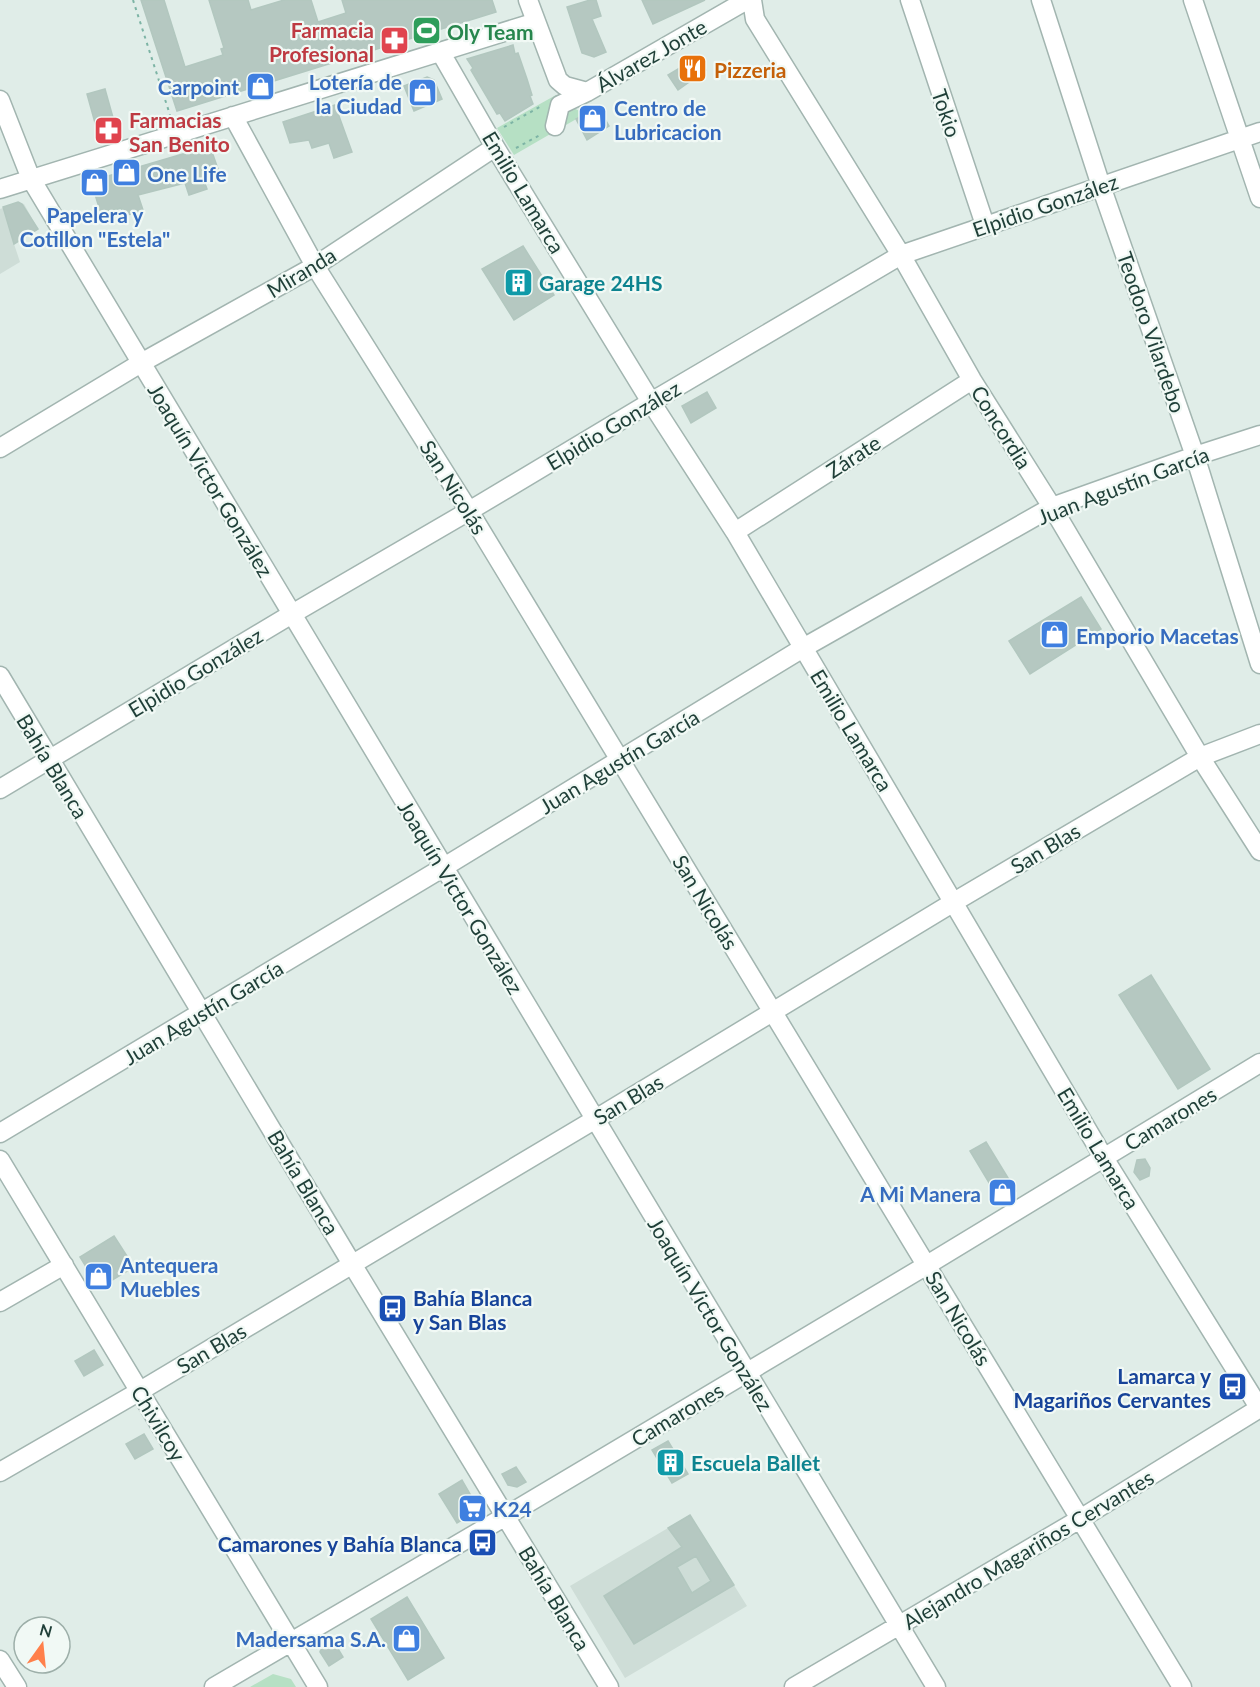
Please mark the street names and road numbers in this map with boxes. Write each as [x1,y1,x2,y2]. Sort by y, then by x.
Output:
street label: Álvarez Jonte [591,13,711,97]
street label: Tokio [927,86,967,140]
street label: Emilio Lamarca [478,126,570,258]
street label: Elpidio González [969,168,1121,242]
street label: Miranda [262,242,340,302]
street label: Teodoro Vilardebo [1113,248,1191,416]
street label: Elpidio González [541,375,685,475]
street label: Joaquín Victor González [143,379,279,581]
street label: Concordia [967,381,1037,473]
street label: Zárate [821,429,885,483]
street label: San Nicolás [415,435,493,539]
street label: Juan Agustín García [1034,441,1212,529]
street label: Elpidio González [123,622,267,722]
street label: Emilio Lamarca [806,664,898,796]
street label: Juan Agustín García [535,704,703,818]
street label: Bahía Blanca [12,709,94,823]
street label: Joaquín Victor González [393,796,529,998]
street label: San Blas [1006,818,1084,878]
street label: San Nicolás [668,850,744,954]
street label: Juan Agustín García [119,955,287,1069]
street label: San Blas [589,1069,667,1129]
street label: Camarones [1119,1081,1221,1155]
street label: Emilio Lamarca [1053,1082,1145,1214]
street label: Bahía Blanca [263,1125,345,1239]
street label: Joaquín Victor González [643,1213,779,1415]
street label: San Nicolás [921,1266,997,1370]
street label: San Blas [172,1318,250,1378]
street label: Camarones [626,1377,728,1451]
street label: Chivilcoy [127,1381,191,1466]
street label: Alejandro Magariños Cervantes [898,1464,1158,1634]
street label: Bahía Blanca [514,1541,596,1655]

